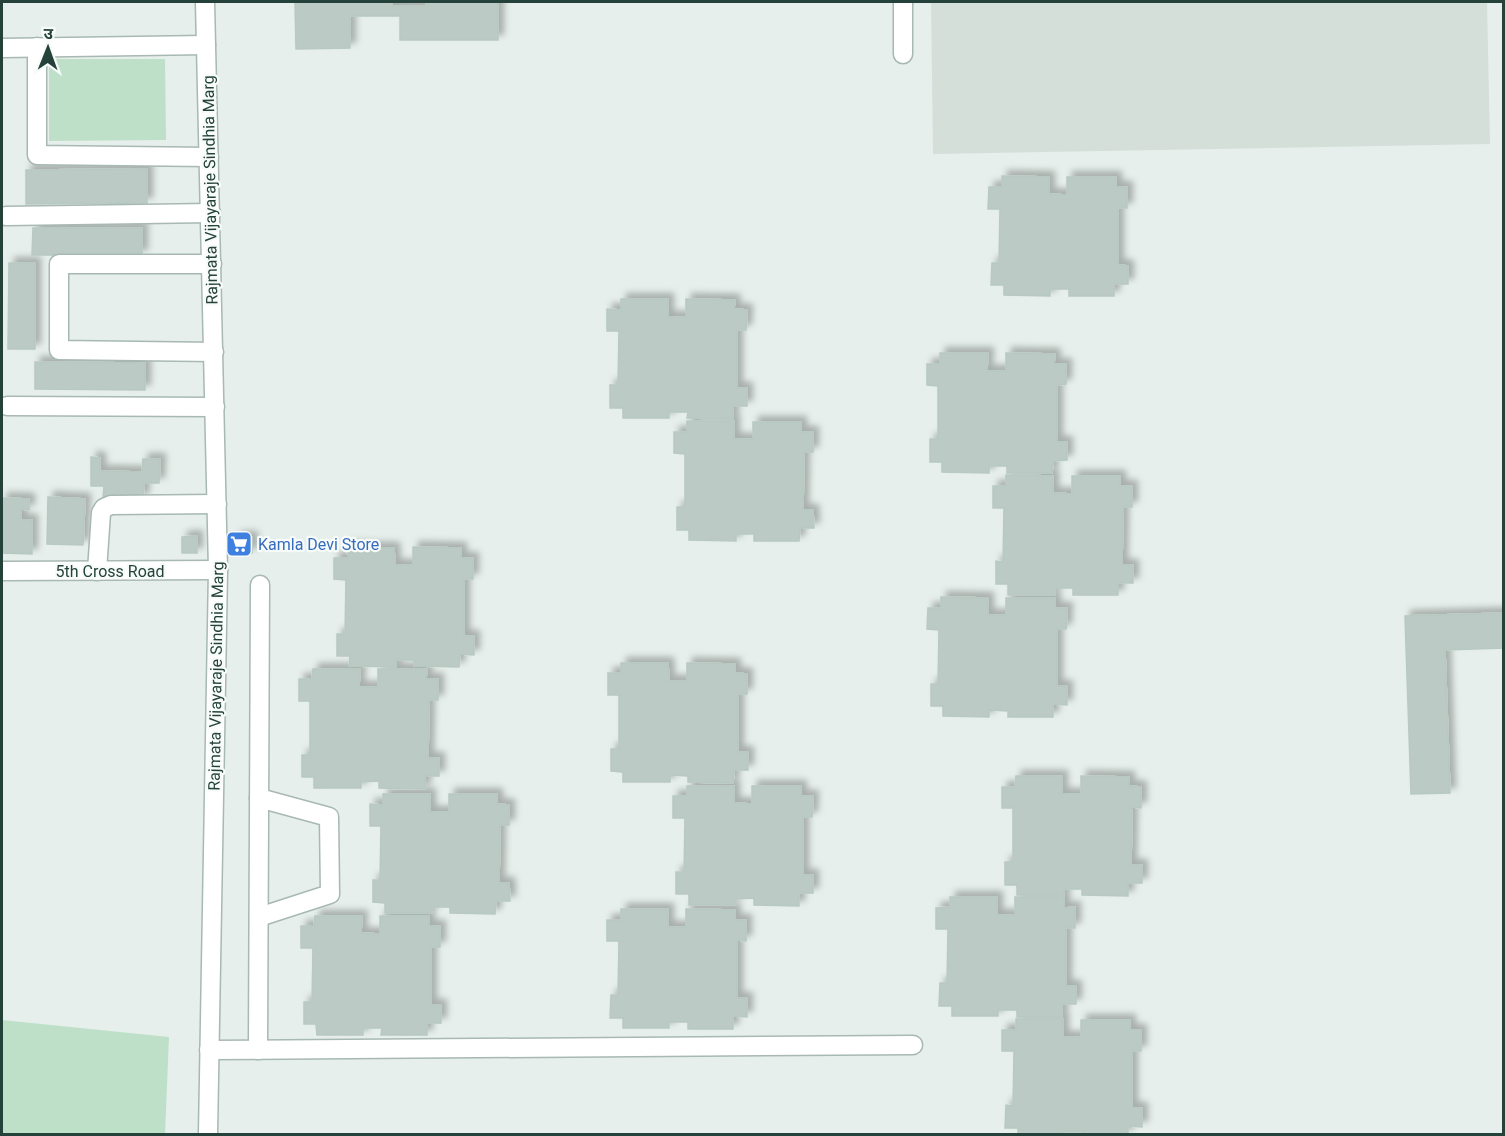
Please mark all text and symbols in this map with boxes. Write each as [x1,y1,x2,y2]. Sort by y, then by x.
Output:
north arrow [18,18,78,78]
text: उ [43,24,54,43]
street label: Rajmata Vijayaraje Sindhia Marg [199,75,221,305]
supermarket icon: Kamla Devi Store [224,529,254,559]
place label: Kamla Devi Store [258,535,379,554]
street label: Rajmata Vijayaraje Sindhia Marg [205,561,227,791]
street label: 5th Cross Road [55,562,165,581]

